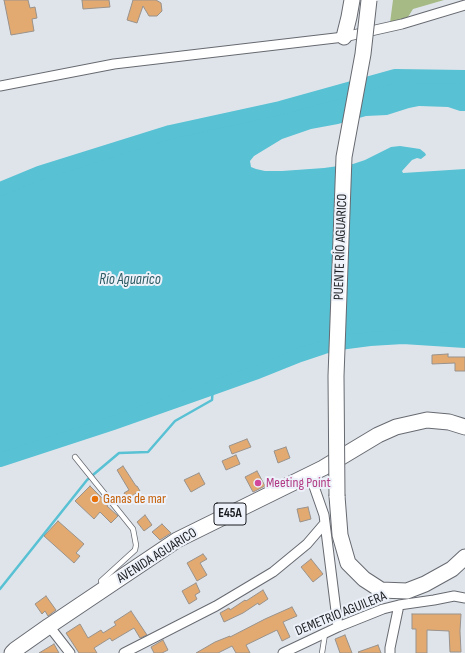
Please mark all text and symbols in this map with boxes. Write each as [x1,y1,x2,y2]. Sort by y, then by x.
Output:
street label: PUENTE RÍO AGUARICO [331,194,351,300]
water label: Río Aguarico [99,271,161,289]
place label: Meeting Point [266,475,331,491]
marker: Meeting Point [253,478,263,488]
place label: Ganas de mar [103,491,166,507]
marker: Ganas de mar [90,494,100,504]
road number: E45A [214,503,246,525]
street label: AVENIDA AGUARICO [114,525,200,587]
street label: DEMETRIO AGUILERA [293,588,389,640]

